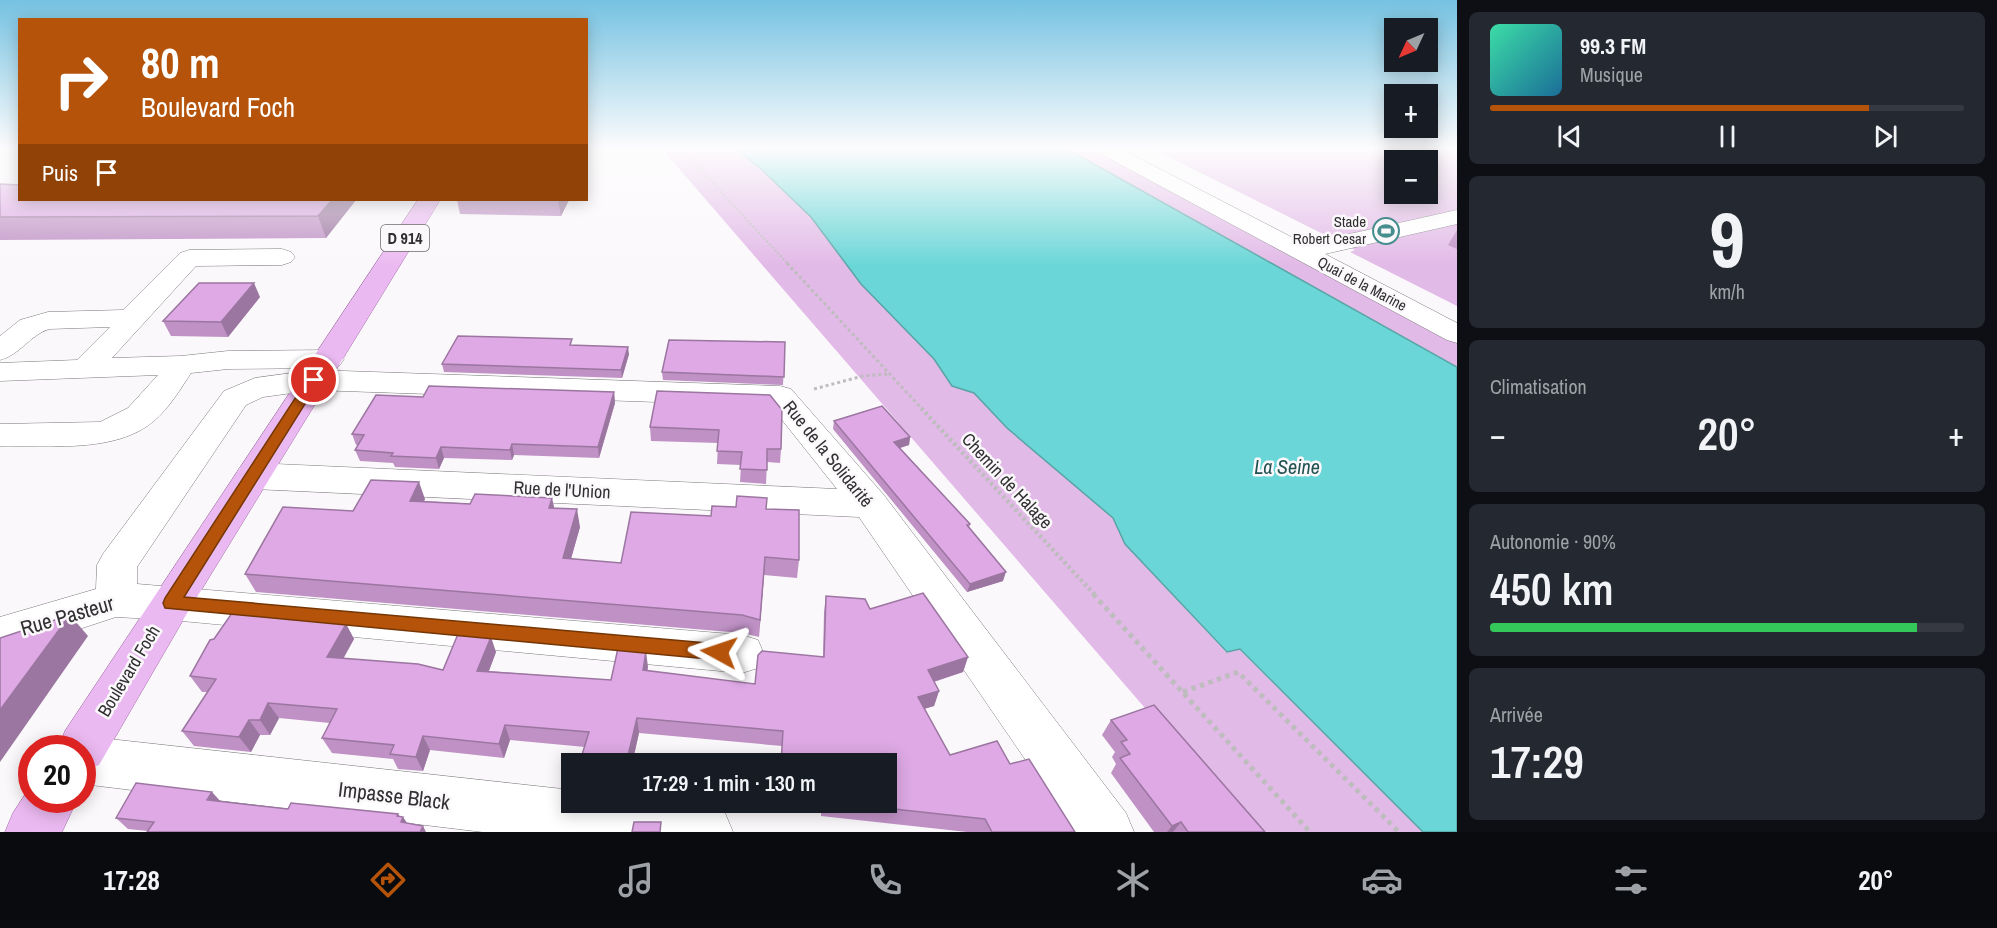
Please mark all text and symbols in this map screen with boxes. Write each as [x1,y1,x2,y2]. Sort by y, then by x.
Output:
north arrow [1384,18,1438,72]
map controls [1384,18,1438,204]
text: 99.3 FM [1580,31,1646,61]
text: 80 m [141,35,220,91]
icon: right [42,42,120,120]
text: Musique [1580,61,1643,88]
button: + [1384,84,1438,138]
text: Boulevard Foch [141,89,295,125]
icon: previous [1553,120,1586,153]
icon: pause [1711,120,1744,153]
icon: next [1869,120,1902,153]
button: − [1384,150,1438,204]
icon: arrive [90,156,123,189]
text: Puis [42,158,78,188]
text: 9 [1709,186,1745,291]
place label: Stade Robert Cesar [1293,211,1366,249]
sports icon: Stade Robert Cesar [1371,216,1401,246]
road number: D 914 [381,225,429,251]
street label: Quai de la Marine [1314,251,1411,316]
text: km/h [1709,278,1745,305]
pin [288,354,339,405]
icon: arrive [297,363,330,396]
text: Climatisation [1490,373,1587,400]
street label: Rue de la Solidarité [778,395,879,512]
text: 20° [1697,403,1757,464]
text: − [1490,412,1506,456]
text: + [1948,412,1964,456]
street label: Chemin de Halage [956,427,1058,534]
water label: La Seine [1254,453,1320,480]
street label: Rue de l'Union [513,474,611,505]
text: Autonomie · 90% [1490,528,1616,555]
text: 450 km [1490,558,1614,619]
street label: Rue Pasteur [17,588,117,643]
street label: Boulevard Foch [91,620,166,721]
position arrow [687,620,751,684]
text: Arrivée [1490,701,1543,728]
text: 17:29 [1490,731,1584,792]
speed limit sign: 20 [18,735,96,813]
text: 17:29 · 1 min · 130 m [642,768,816,798]
street label: Impasse Black [337,774,452,817]
icon: directions [367,859,409,901]
icon: music [615,859,657,901]
icon: phone [864,859,906,901]
icon: climate [1112,859,1154,901]
icon: car [1361,859,1403,901]
icon: filters [1610,859,1652,901]
text: 17:28 [103,862,160,898]
text: 20° [1858,862,1894,898]

